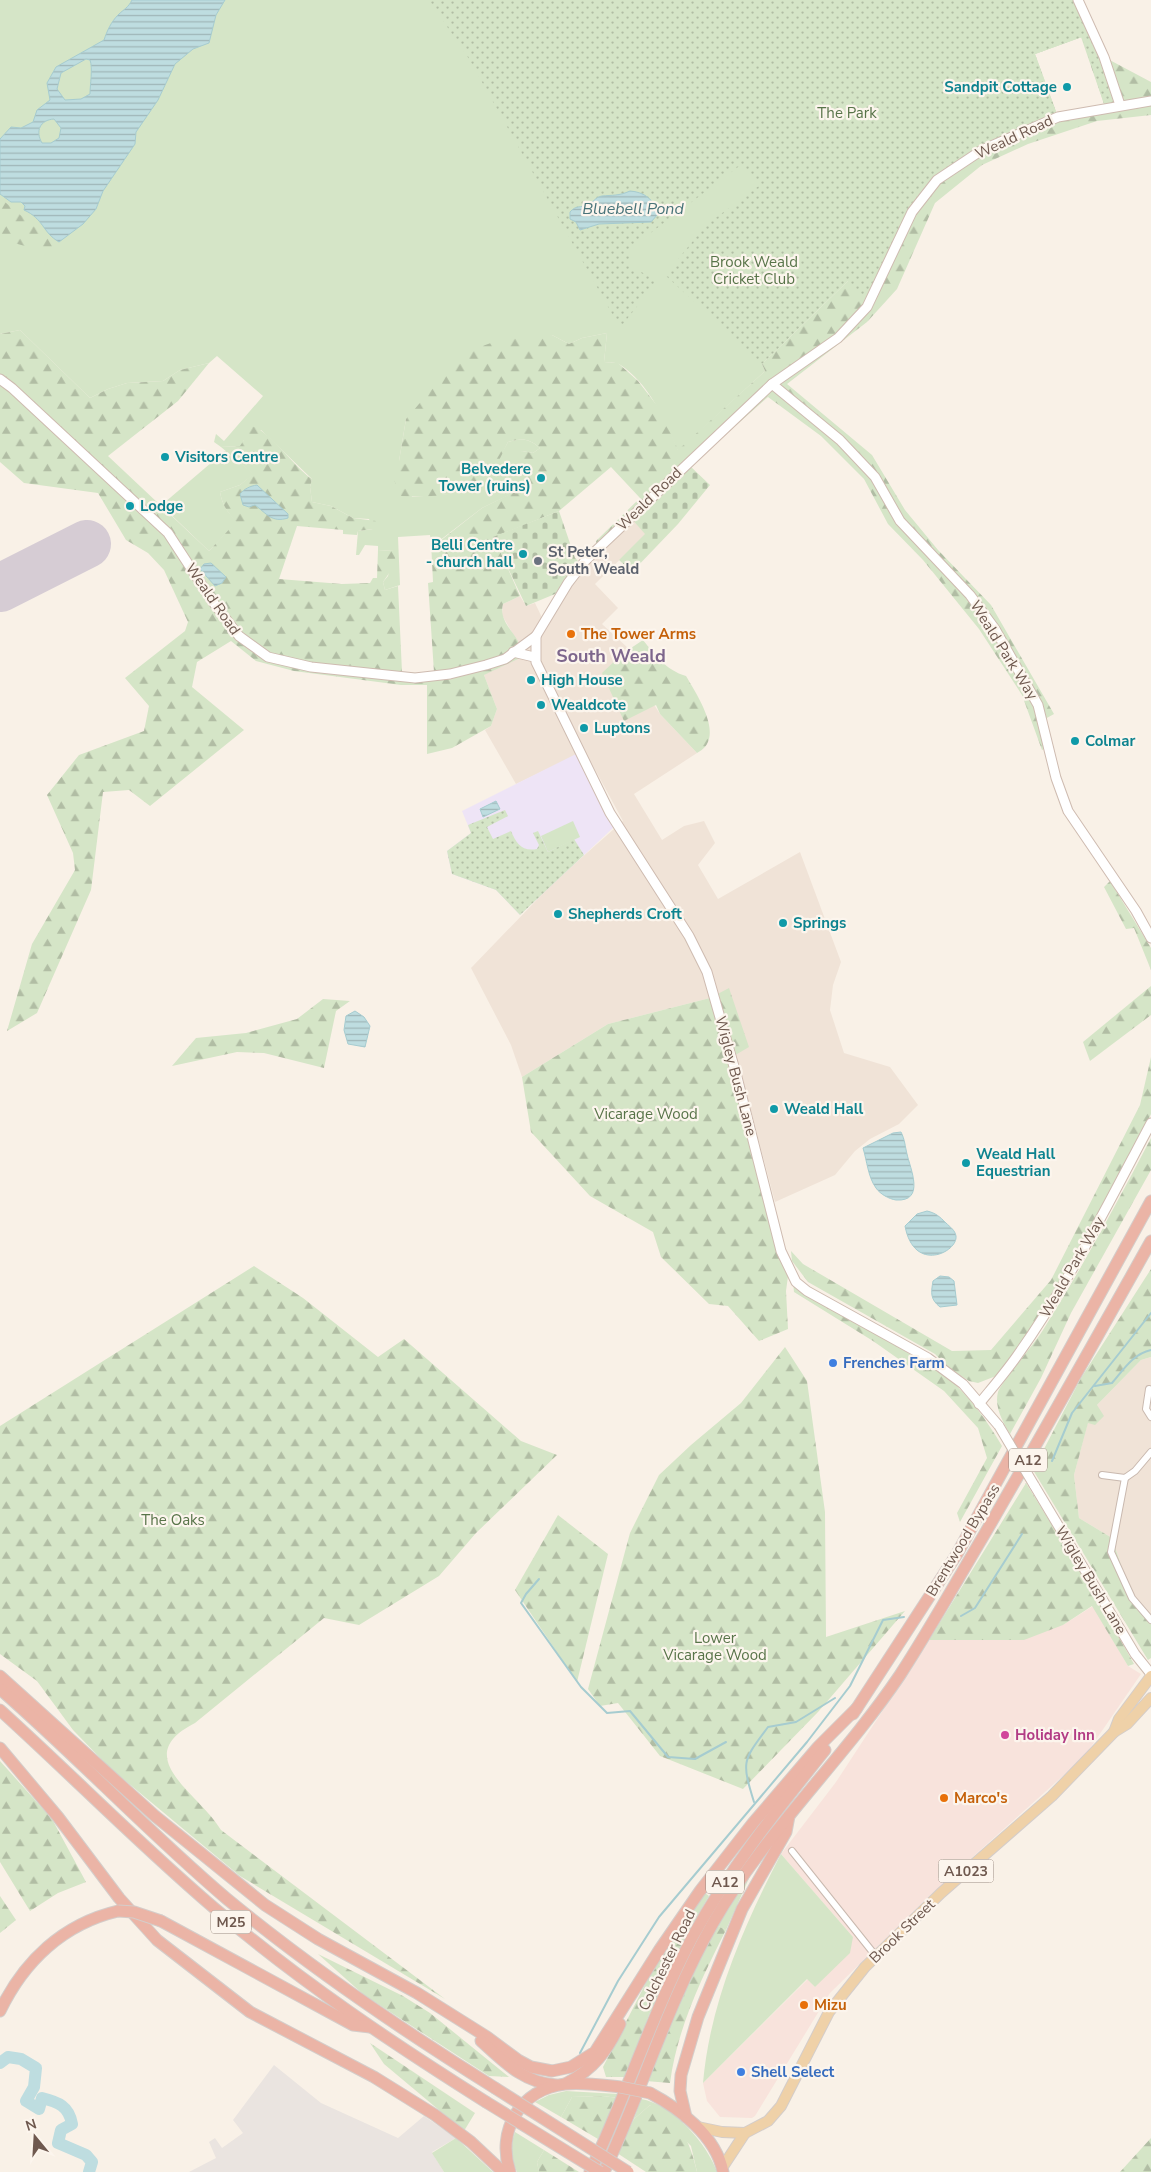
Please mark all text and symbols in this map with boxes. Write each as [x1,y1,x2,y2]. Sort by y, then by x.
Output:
place label: Sandpit Cottage [944,77,1057,97]
marker: Sandpit Cottage [1061,81,1073,93]
park label: The Park [817,103,877,123]
street label: Weald Road [972,110,1056,164]
water label: Bluebell Pond [582,198,684,220]
park label: Brook Weald Cricket Club [710,252,798,289]
place label: Visitors Centre [174,447,278,467]
marker: Visitors Centre [159,451,171,463]
place label: Belvedere Tower (ruins) [438,459,531,496]
street label: Weald Road [612,463,686,535]
marker: Belvedere Tower (ruins) [535,472,547,484]
place label: Lodge [140,496,183,516]
marker: Lodge [124,500,136,512]
place label: Belli Centre - church hall [426,535,513,572]
place label: St Peter, South Weald [548,542,639,579]
marker: Belli Centre - church hall [517,548,529,560]
marker: St Peter, South Weald [532,555,544,567]
street label: Weald Road [181,559,245,639]
street label: Weald Park Way [965,597,1043,704]
place label: The Tower Arms [581,624,696,644]
marker: The Tower Arms [565,628,577,640]
district label: South Weald [556,644,666,668]
place label: High House [541,670,623,690]
marker: High House [525,674,537,686]
place label: Wealdcote [551,695,626,715]
marker: Wealdcote [535,699,547,711]
place label: Luptons [594,718,650,738]
marker: Luptons [578,722,590,734]
place label: Colmar [1085,731,1135,751]
marker: Colmar [1069,735,1081,747]
place label: Shepherds Croft [568,904,682,924]
marker: Shepherds Croft [552,908,564,920]
place label: Springs [793,913,846,933]
marker: Springs [777,917,789,929]
street label: Wigley Bush Lane [710,1014,762,1138]
place label: Weald Hall [784,1099,863,1119]
marker: Weald Hall [768,1103,780,1115]
park label: Vicarage Wood [593,1104,698,1124]
place label: Weald Hall Equestrian [976,1144,1055,1181]
marker: Weald Hall Equestrian [960,1157,972,1169]
street label: Weald Park Way [1035,1213,1109,1321]
place label: Frenches Farm [843,1353,945,1373]
marker: Frenches Farm [827,1357,839,1369]
road number: A12 [1009,1448,1047,1472]
street label: Brentwood Bypass [921,1480,1005,1600]
park label: The Oaks [141,1510,205,1530]
street label: Wigley Bush Lane [1051,1522,1131,1638]
park label: Lower Vicarage Wood [662,1628,767,1665]
place label: Holiday Inn [1015,1725,1095,1745]
marker: Holiday Inn [999,1729,1011,1741]
place label: Marco's [954,1788,1008,1808]
marker: Marco's [938,1792,950,1804]
road number: A1023 [938,1860,994,1882]
road number: A12 [706,1870,744,1894]
street label: Brook Street [865,1894,940,1967]
street label: Colchester Road [634,1906,700,2014]
road number: M25 [211,1910,251,1934]
place label: Mizu [814,1995,847,2015]
marker: Mizu [798,1999,810,2011]
place label: Shell Select [751,2062,835,2082]
marker: Shell Select [735,2066,747,2078]
north arrow [10,2112,60,2162]
text: N [23,2114,39,2136]

